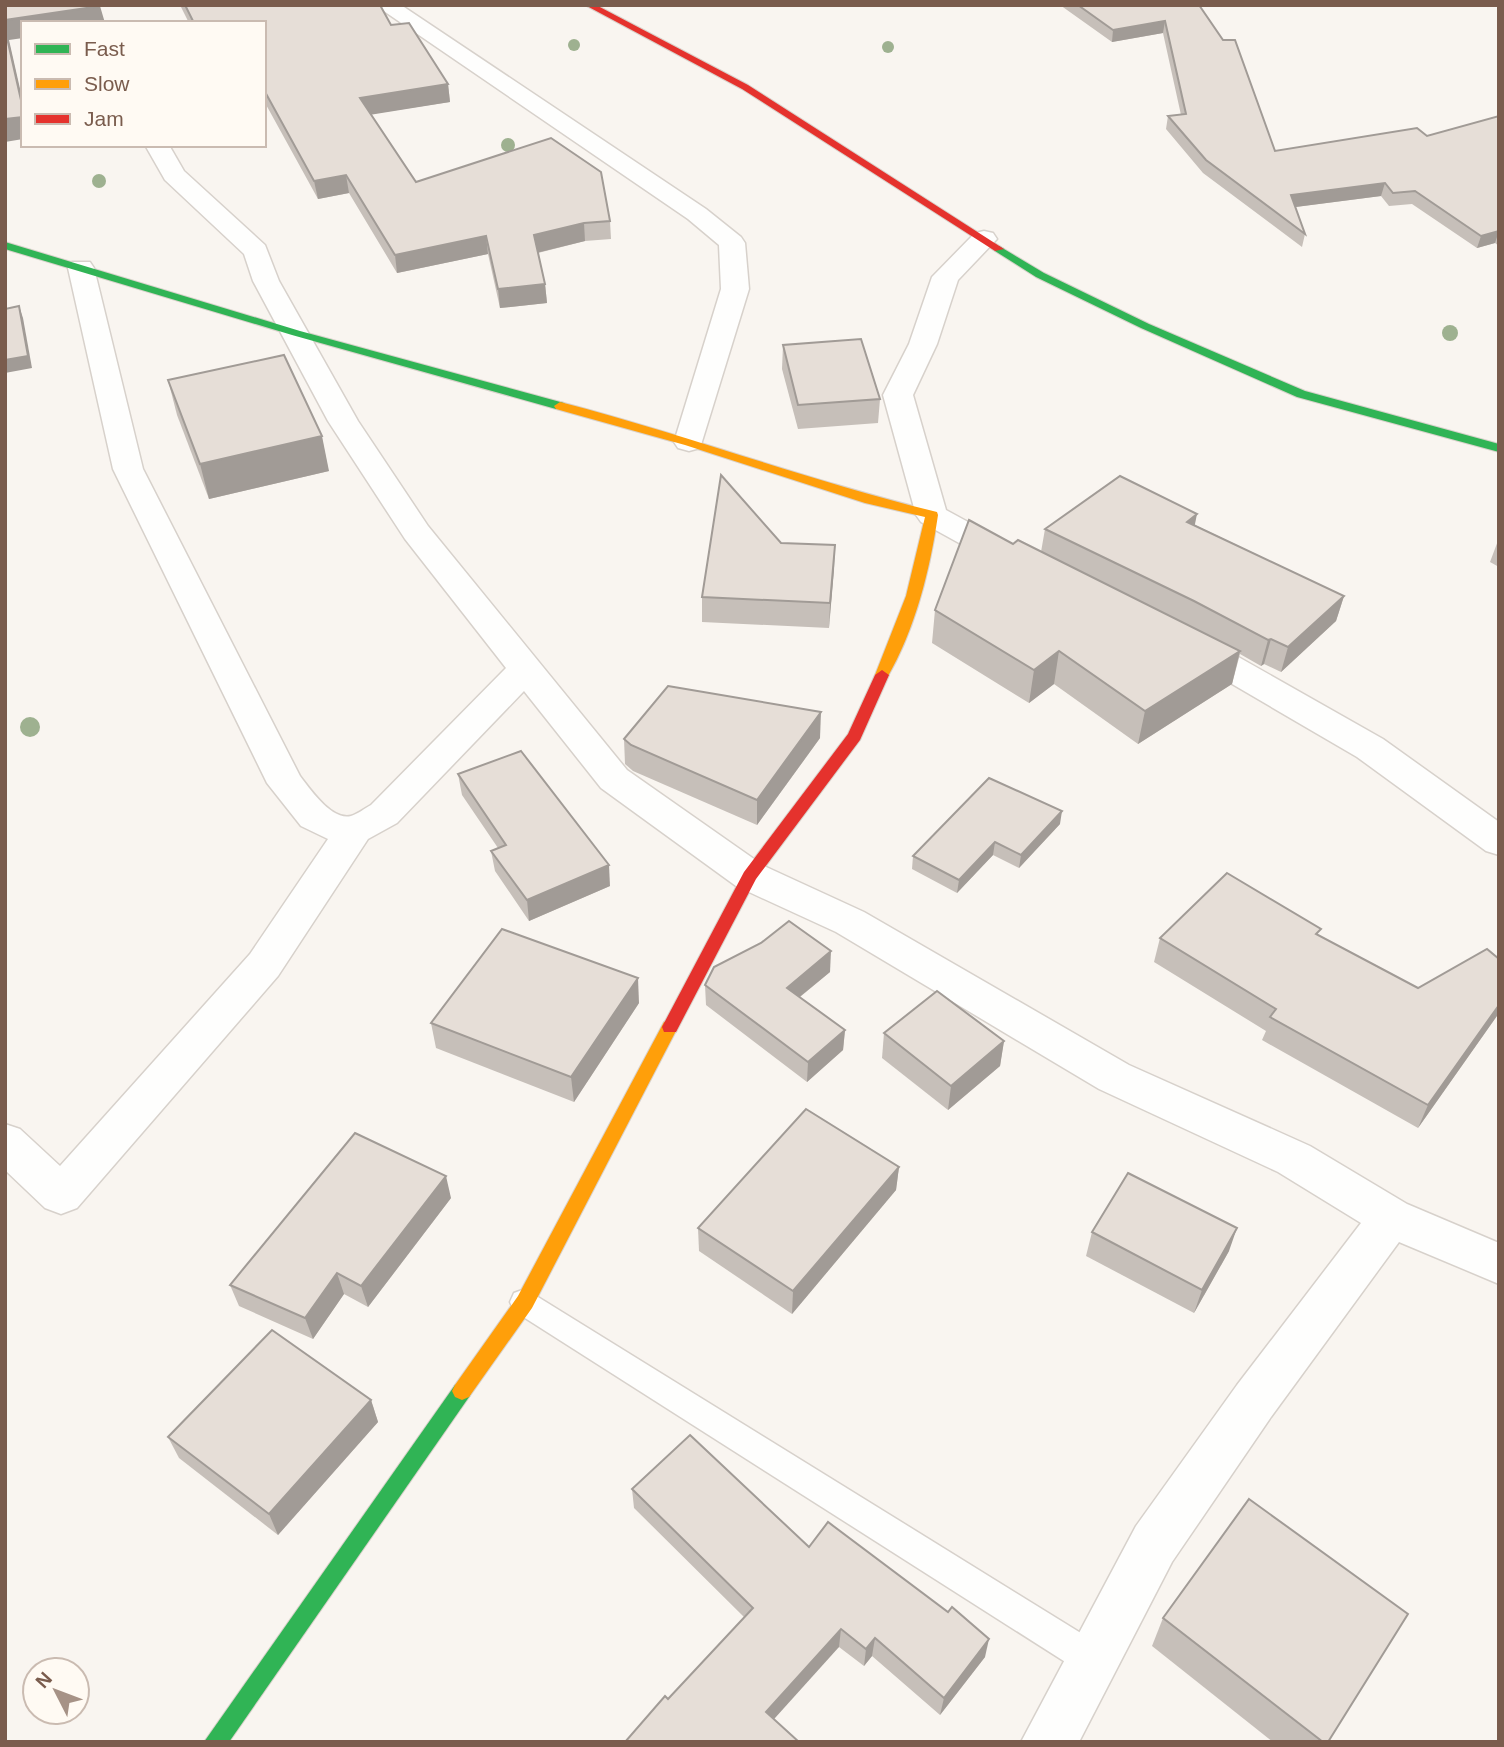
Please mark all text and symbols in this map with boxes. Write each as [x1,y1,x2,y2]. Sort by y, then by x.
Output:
legend [21,21,266,147]
text: Fast [84,37,125,60]
text: Slow [84,72,130,95]
text: Jam [84,107,124,130]
north arrow [21,1656,91,1726]
text: N [31,1668,56,1692]

